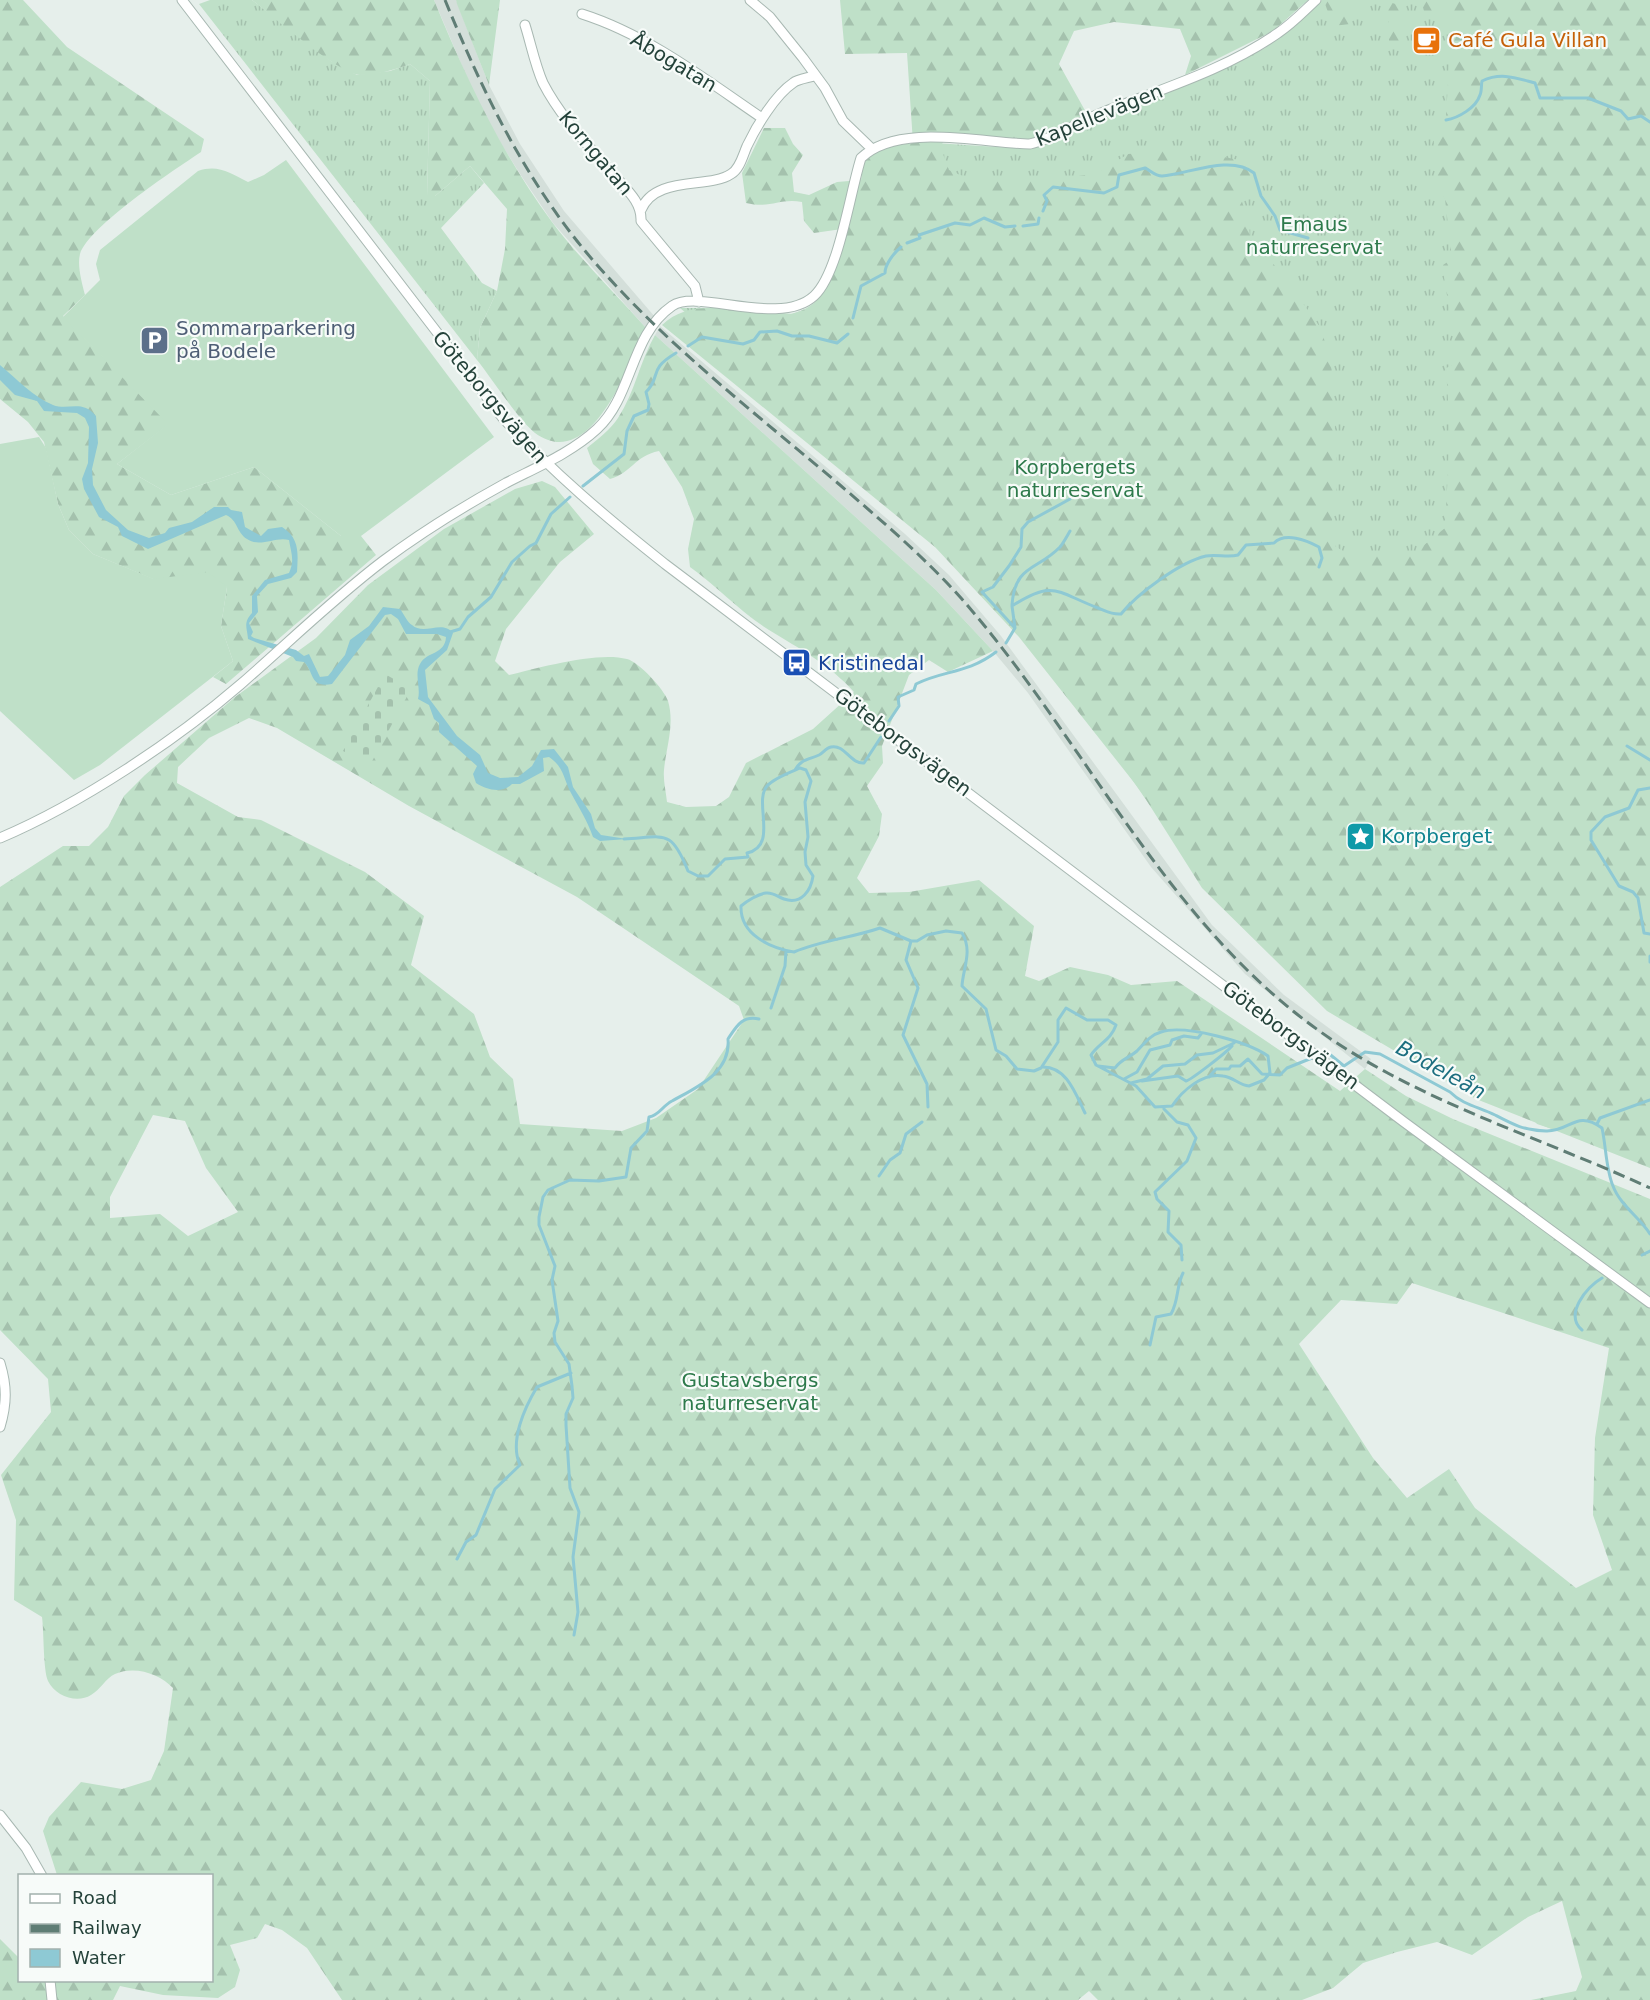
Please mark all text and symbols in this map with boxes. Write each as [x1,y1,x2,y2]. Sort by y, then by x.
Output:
cafe icon: Café Gula Villan [1411,24,1443,56]
street label: Åbogatan [627,27,721,97]
place label: Café Gula Villan [1448,28,1607,52]
street label: Kapellevägen [1032,79,1166,151]
street label: Korngatan [554,106,638,200]
park label: Emaus naturreservat [1246,212,1382,259]
place label: Sommarparkering på Bodele [176,316,356,363]
parking icon: Sommarparkering på Bodele [139,324,171,356]
street label: Göteborgsvägen [428,326,552,468]
park label: Korpbergets naturreservat [1007,455,1143,502]
bus stop icon: Kristinedal [781,647,813,679]
place label: Kristinedal [818,651,924,675]
street label: Göteborgsvägen [830,683,976,801]
place icon: Korpberget [1344,820,1376,852]
place label: Korpberget [1381,824,1492,848]
street label: Göteborgsvägen [1218,976,1364,1094]
water label: Bodeleån [1392,1035,1490,1104]
park label: Gustavsbergs naturreservat [682,1368,818,1415]
legend [18,1874,213,1982]
text: Road [72,1887,117,1908]
text: Railway [72,1917,142,1938]
text: Water [72,1947,126,1968]

